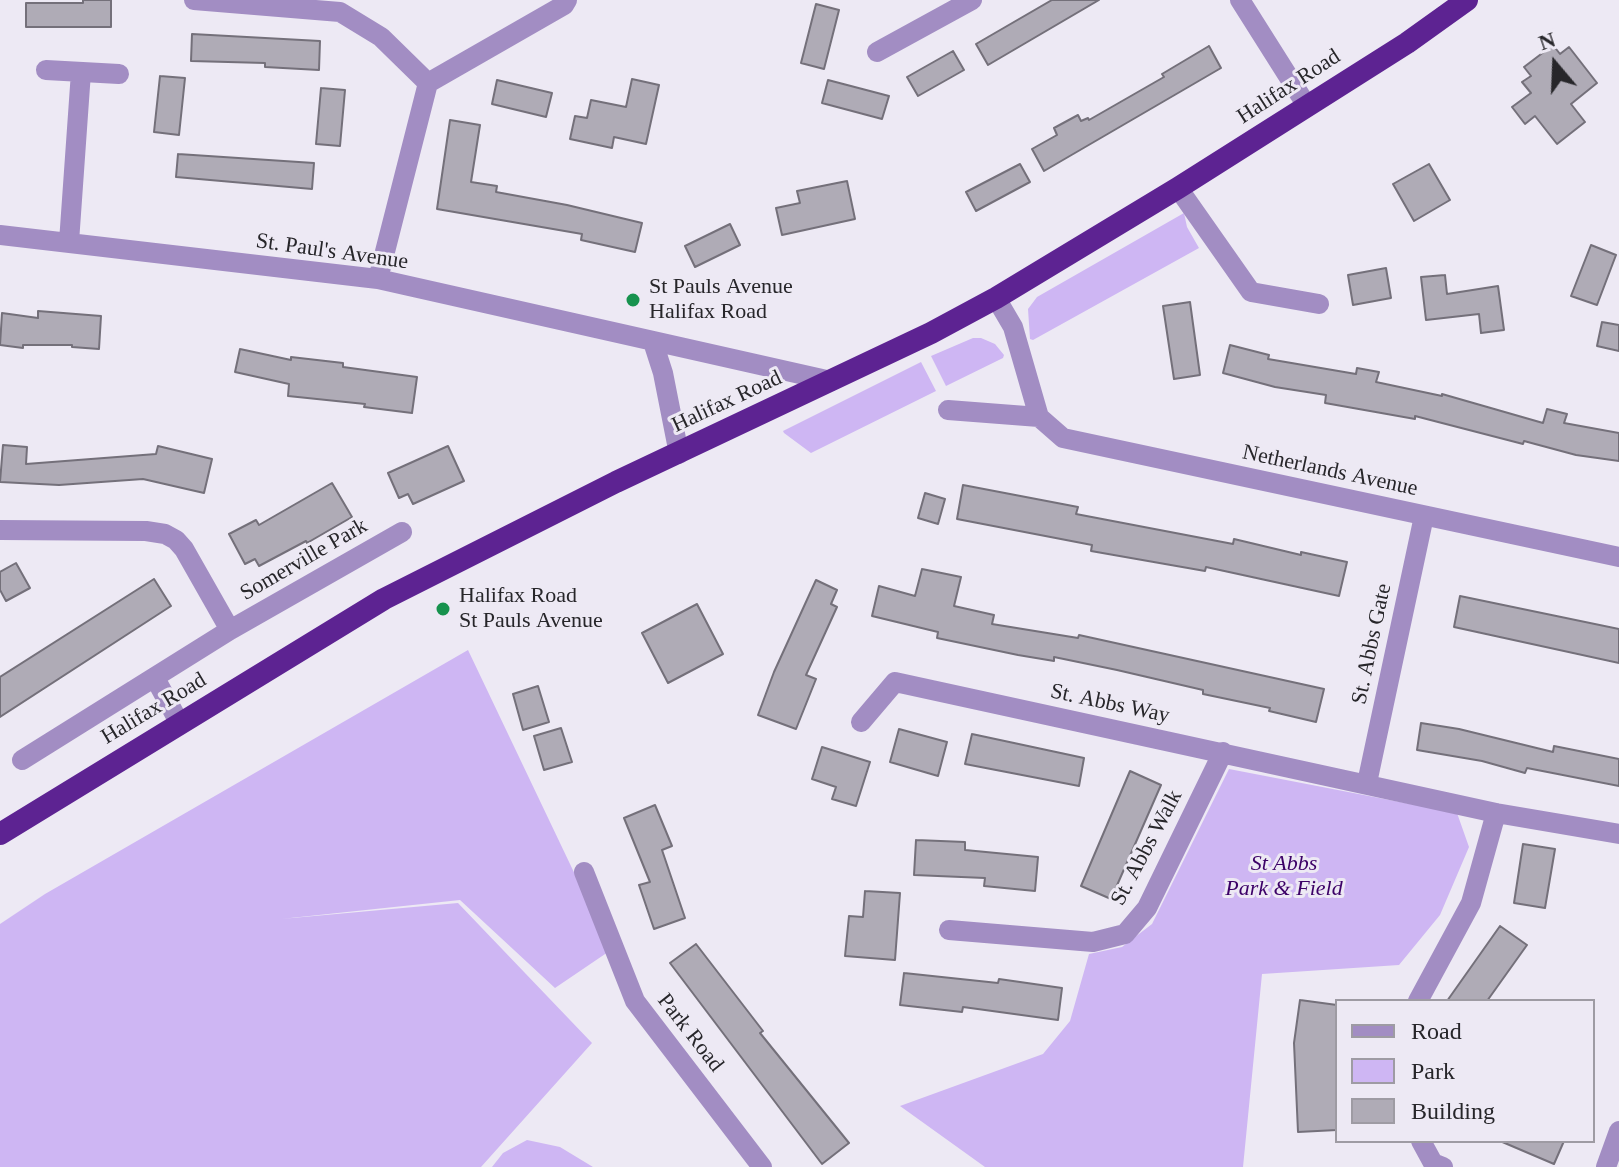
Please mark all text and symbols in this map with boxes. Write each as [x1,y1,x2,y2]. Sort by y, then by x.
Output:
north arrow [1515,24,1595,104]
text: N [1535,26,1559,55]
street label: Halifax Road [1232,44,1346,130]
street label: St. Paul's Avenue [254,228,410,276]
place label: St Pauls Avenue Halifax Road [649,274,793,326]
marker: St Pauls Avenue Halifax Road [624,291,642,309]
street label: Halifax Road [668,365,786,439]
street label: Netherlands Avenue [1240,440,1420,502]
street label: Somerville Park [236,513,372,607]
street label: St. Abbs Gate [1346,581,1398,707]
place label: Halifax Road St Pauls Avenue [459,583,603,634]
marker: Halifax Road St Pauls Avenue [434,600,452,618]
street label: Halifax Road [97,667,211,751]
street label: St. Abbs Way [1048,679,1172,729]
street label: St. Abbs Walk [1105,786,1189,910]
park label: St Abbs Park & Field [1225,851,1343,902]
street label: Park Road [651,989,729,1077]
legend [1335,999,1595,1143]
text: Road [1411,1018,1462,1044]
text: Park [1411,1058,1455,1084]
text: Building [1411,1098,1495,1124]

